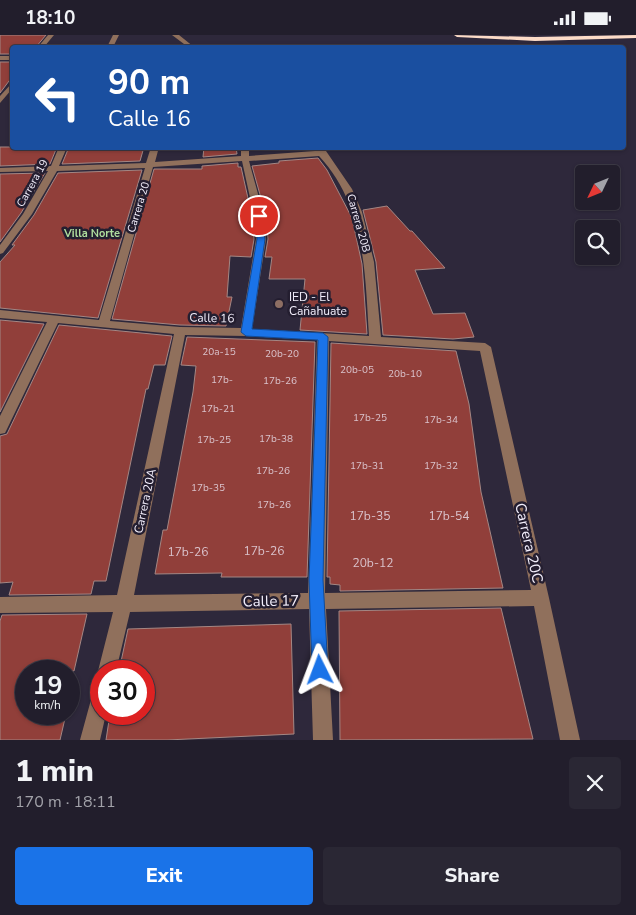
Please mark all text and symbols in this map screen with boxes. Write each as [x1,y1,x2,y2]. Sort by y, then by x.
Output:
text: 18:10 [25,5,75,31]
text: 90 m [108,59,190,106]
icon: left [25,65,90,130]
text: Calle 16 [108,104,191,134]
street label: Carrera 19 [13,157,52,210]
north arrow [575,165,620,210]
map controls [575,165,620,265]
street label: Carrera 20 [124,179,153,234]
street label: Carrera 20B [343,192,374,254]
pin [238,195,280,237]
icon: arrive [245,202,273,230]
button: search [575,220,620,265]
district label: Villa Norte [63,226,120,241]
place label: IED - El Cañahuate [289,289,347,319]
marker: IED - El Cañahuate [273,298,285,310]
street label: Calle 16 [189,310,235,326]
house number: 20a-15 [202,345,236,359]
house number: 20b-20 [265,347,299,361]
house number: 20b-05 [340,363,374,377]
house number: 20b-10 [388,367,422,381]
house number: 17b- [211,373,233,387]
house number: 17b-26 [263,374,297,388]
house number: 17b-21 [201,402,235,416]
house number: 17b-25 [353,411,387,425]
house number: 17b-34 [424,413,458,427]
house number: 17b-38 [259,432,293,446]
house number: 17b-25 [197,433,231,447]
house number: 17b-31 [350,459,384,473]
house number: 17b-32 [424,459,458,473]
house number: 17b-26 [256,464,290,478]
street label: Carrera 20A [130,467,160,535]
house number: 17b-35 [191,481,225,495]
house number: 17b-26 [257,498,291,512]
street label: Carrera 20C [510,501,548,585]
house number: 17b-35 [349,508,391,524]
house number: 17b-54 [428,508,470,524]
house number: 17b-26 [243,543,285,559]
house number: 17b-26 [167,544,209,560]
house number: 20b-12 [352,555,394,571]
street label: Calle 17 [243,591,299,611]
position arrow [293,643,345,695]
speed limit sign: 30 [90,660,155,725]
text: 19 [32,669,63,703]
text: km/h [34,697,61,713]
text: 1 min [15,751,94,792]
button: close [569,757,621,809]
text: 170 m · 18:11 [15,791,116,813]
button: Exit [15,847,313,905]
button: Share [323,847,621,905]

